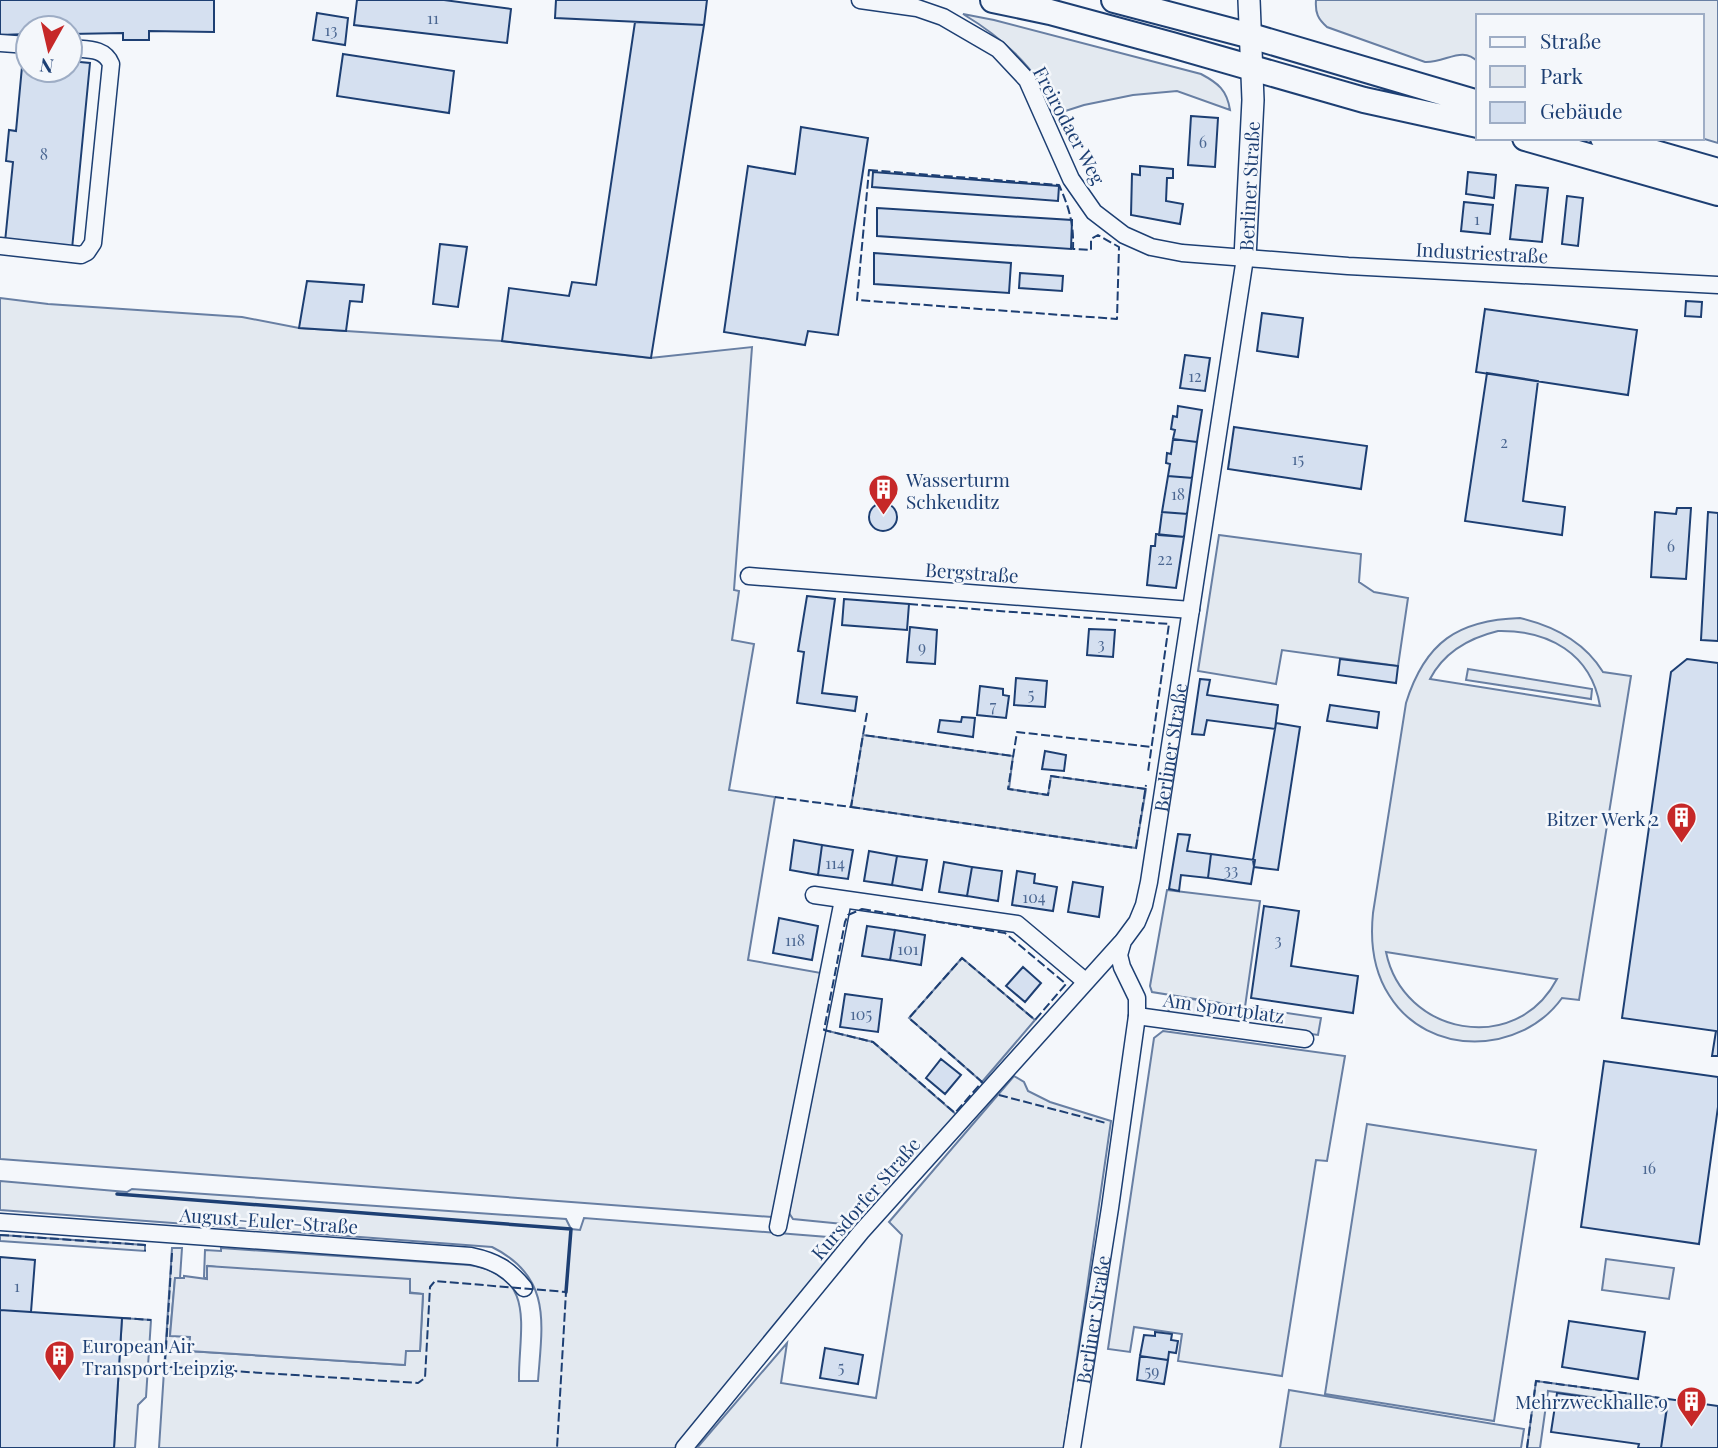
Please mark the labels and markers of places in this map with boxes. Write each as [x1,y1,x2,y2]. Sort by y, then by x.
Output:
place label: Wasserturm Schkeuditz [905,466,1010,514]
building icon: Wasserturm Schkeuditz [866,473,900,517]
building icon: Bitzer Werk 2 [1665,801,1699,845]
place label: Bitzer Werk 2 [1547,805,1659,831]
place label: European Air Transport Leipzig [82,1332,235,1380]
building icon: European Air Transport Leipzig [42,1339,76,1383]
building icon: Mehrzweckhalle 9 [1674,1384,1708,1428]
place label: Mehrzweckhalle 9 [1515,1388,1668,1414]

